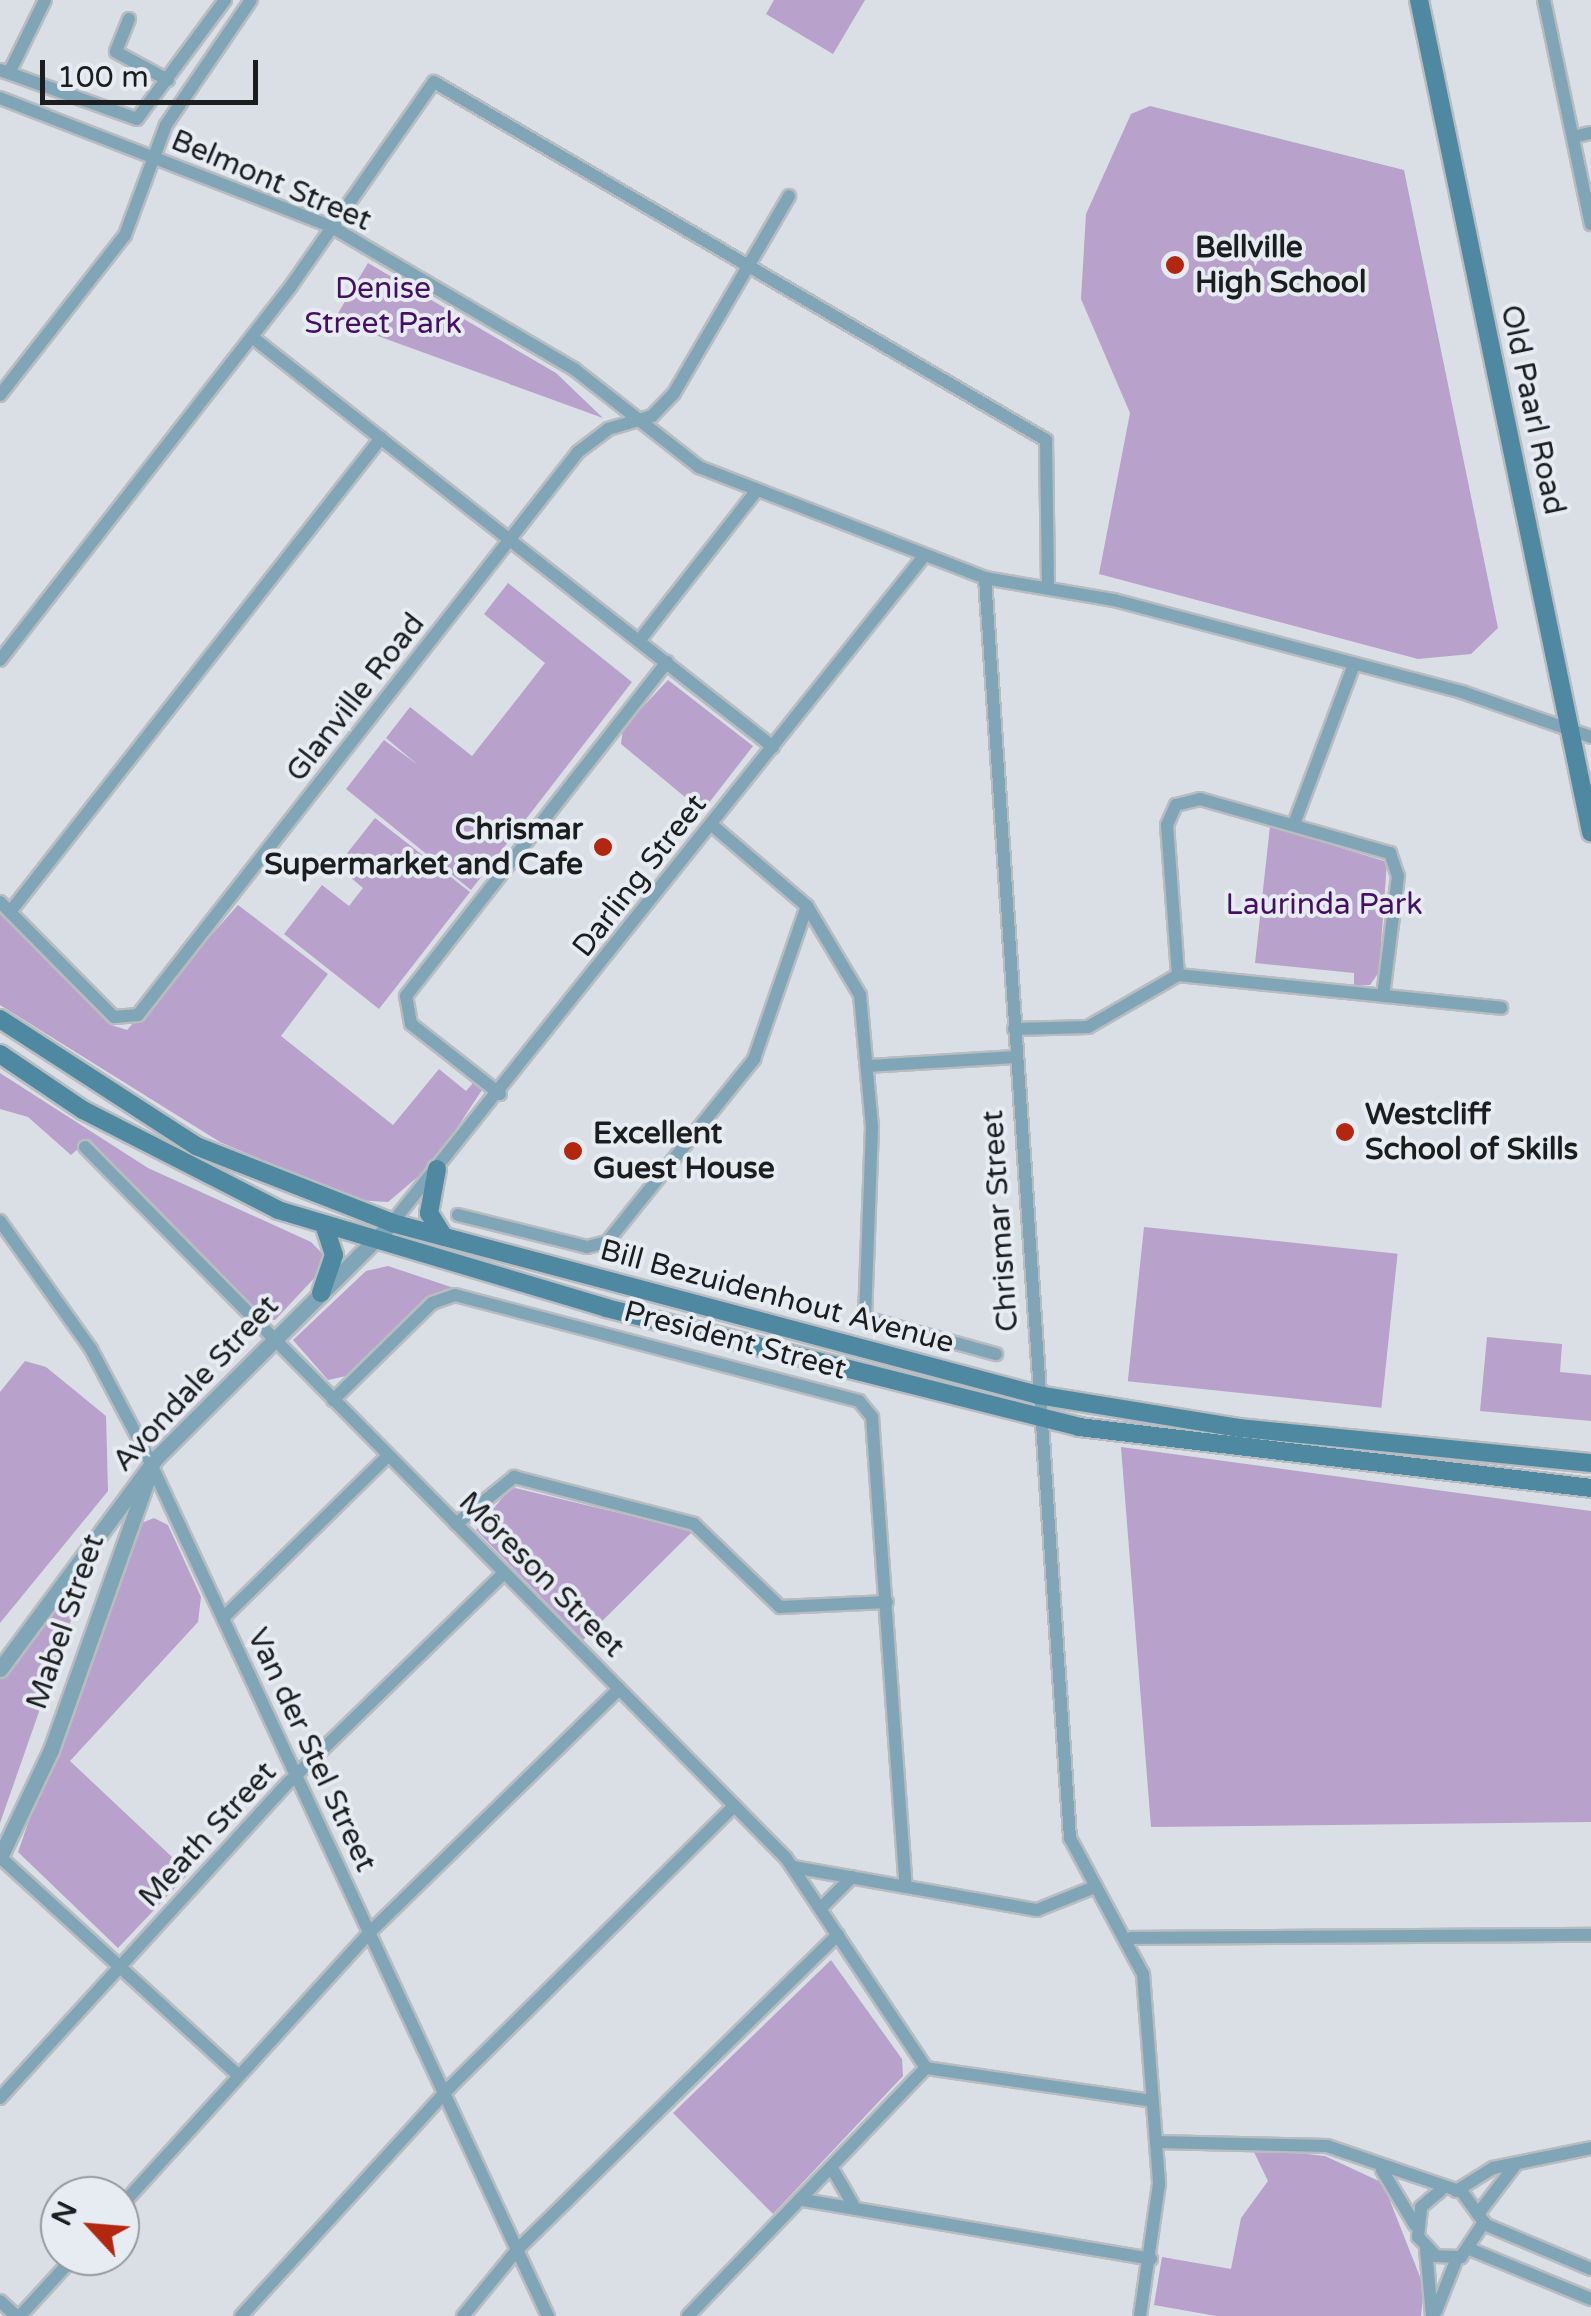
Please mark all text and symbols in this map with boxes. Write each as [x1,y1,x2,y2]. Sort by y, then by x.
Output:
scale bar [45,40,262,102]
text: 100 m [57,59,149,96]
street label: Belmont Street [166,123,376,239]
place label: Bellville High School [1195,230,1367,300]
marker: Bellville High School [1164,254,1186,276]
park label: Denise Street Park [304,271,462,342]
street label: Old Paarl Road [1492,302,1572,518]
street label: Glanville Road [279,607,433,789]
street label: Darling Street [565,788,715,964]
place label: Chrismar Supermarket and Cafe [264,812,583,882]
marker: Chrismar Supermarket and Cafe [592,836,614,858]
park label: Laurinda Park [1225,887,1423,923]
place label: Westcliff School of Skills [1365,1097,1578,1168]
street label: Chrismar Street [975,1109,1027,1333]
place label: Excellent Guest House [593,1116,775,1186]
marker: Westcliff School of Skills [1334,1121,1356,1143]
marker: Excellent Guest House [562,1140,584,1162]
street label: Bill Bezuidenhout Avenue [596,1232,958,1362]
street label: Avondale Street [105,1289,287,1479]
street label: President Street [620,1294,850,1388]
street label: Môreson Street [451,1485,631,1665]
street label: Mabel Street [19,1530,113,1714]
street label: Van der Stel Street [239,1623,383,1877]
street label: Meath Street [132,1755,284,1915]
north arrow [40,2176,140,2276]
text: N [45,2196,85,2231]

